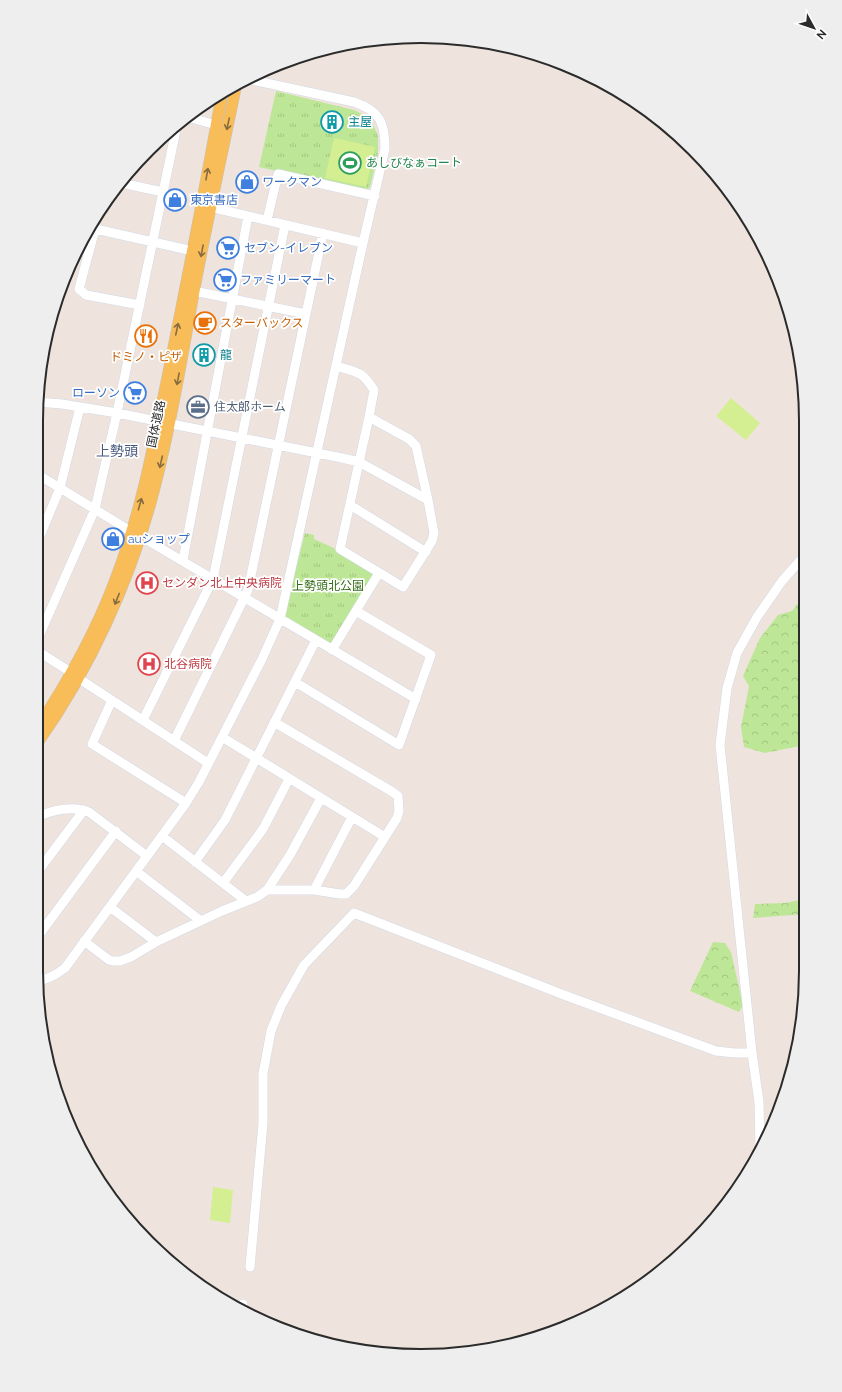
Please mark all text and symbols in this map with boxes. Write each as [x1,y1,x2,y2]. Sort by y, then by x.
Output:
north arrow [794,8,834,48]
text: N [814,27,829,42]
building icon: 主屋 [319,109,345,135]
place label: 主屋 [348,115,372,129]
one-way arrow [223,117,231,130]
sports icon: あしびなぁコート [337,150,363,176]
place label: あしびなぁコート [366,156,462,170]
one-way arrow [204,168,212,181]
shop icon: ワークマン [234,169,260,195]
place label: ワークマン [262,175,322,189]
shop icon: 東京書店 [162,187,188,213]
place label: 東京書店 [190,193,238,207]
supermarket icon: セブン-イレブン [215,235,241,261]
place label: セブン-イレブン [244,241,333,255]
one-way arrow [198,244,206,257]
supermarket icon: ファミリーマート [212,267,238,293]
place label: ファミリーマート [240,273,336,287]
cafe icon: スターバックス [192,310,218,336]
place label: スターバックス [220,316,304,330]
restaurant icon: ドミノ・ピザ [133,323,159,349]
one-way arrow [174,323,182,336]
building icon: 龍 [191,342,217,368]
place label: 龍 [220,348,232,362]
place label: ドミノ・ピザ [110,350,182,364]
one-way arrow [174,372,182,385]
supermarket icon: ローソン [122,380,148,406]
place label: ローソン [72,386,120,400]
office icon: 住太郎ホーム [185,394,211,420]
street label: 国体道路 [144,399,168,449]
place label: 住太郎ホーム [214,400,286,414]
district label: 上勢頭 [96,443,138,459]
one-way arrow [156,455,164,468]
one-way arrow [136,498,144,511]
shop icon: auショップ [100,526,126,552]
place label: auショップ [128,532,190,546]
hospital icon: センダン北上中央病院 [134,570,160,596]
place label: センダン北上中央病院 [162,576,282,590]
park label: 上勢頭北公園 [292,579,364,593]
one-way arrow [112,593,120,605]
hospital icon: 北谷病院 [136,651,162,677]
place label: 北谷病院 [164,657,212,671]

